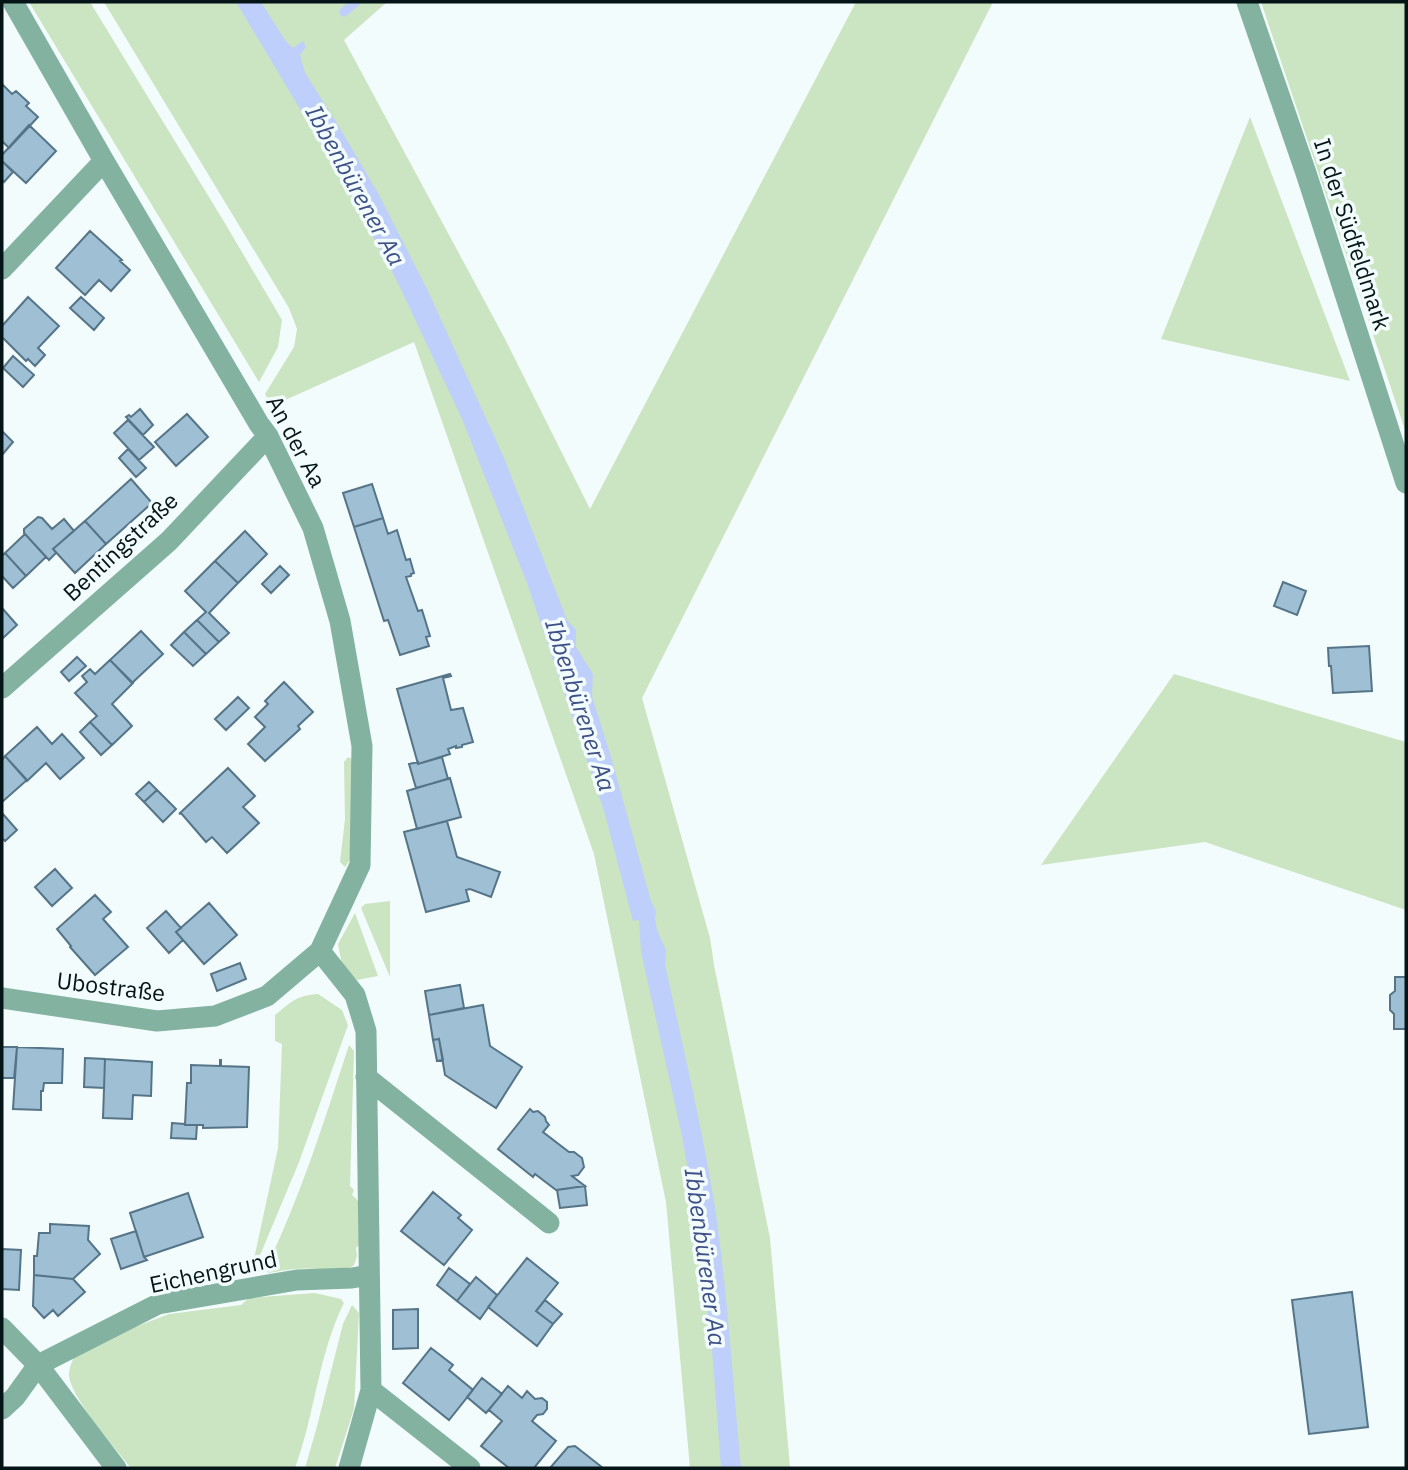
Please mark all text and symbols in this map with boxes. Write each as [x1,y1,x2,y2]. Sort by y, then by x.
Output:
water label: Ibbenbürener Aa [299,99,413,271]
street label: In der Südfeldmark [1308,134,1398,334]
street label: An der Aa [260,390,334,492]
street label: Bentingstraße [56,485,184,607]
water label: Ibbenbürener Aa [538,615,624,795]
street label: Ubostraße [55,964,167,1008]
water label: Ibbenbürener Aa [678,1166,734,1348]
street label: Eichengrund [147,1243,279,1299]

